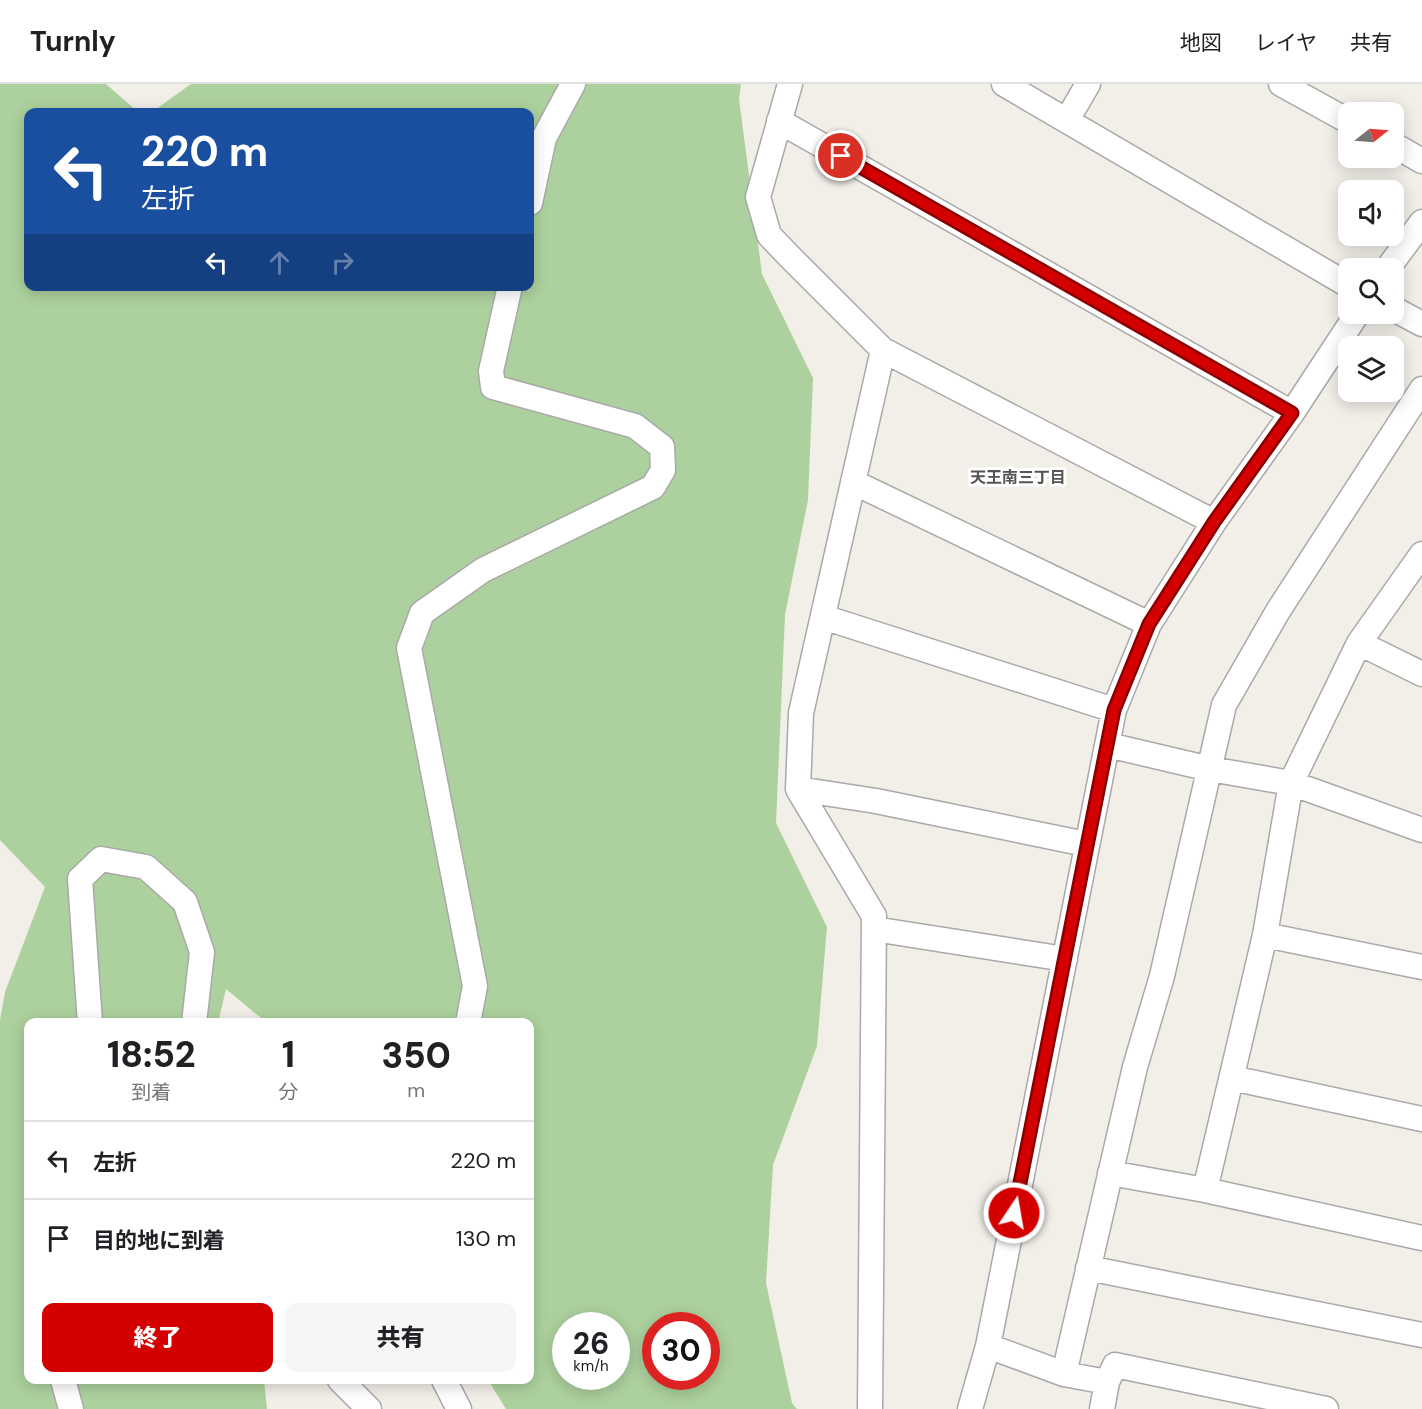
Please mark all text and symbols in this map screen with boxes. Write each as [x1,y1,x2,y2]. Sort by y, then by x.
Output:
text: Turnly [30,23,116,60]
text: 地図 [1180,29,1222,57]
text: レイヤ [1255,29,1317,57]
text: 共有 [1350,29,1392,57]
north arrow [1338,102,1404,168]
map controls [1338,102,1404,402]
text: 220 m [141,124,268,179]
pin [815,130,866,181]
icon: left [42,132,120,210]
icon: arrive [824,139,857,172]
button: sound [1338,180,1404,246]
text: 左折 [141,181,195,216]
icon: left [200,246,233,279]
icon: ahead [263,246,296,279]
icon: right [326,246,359,279]
button: search [1338,258,1404,324]
button: layers [1338,336,1404,402]
district label: 天王南三丁目 [970,467,1066,488]
text: 18:52 [107,1031,196,1078]
text: 1 [282,1031,295,1078]
text: 350 [381,1032,451,1079]
text: m [407,1077,425,1103]
text: 到着 [131,1079,171,1105]
text: 分 [278,1079,298,1105]
icon: left [42,1144,75,1177]
text: 220 m [450,1146,516,1175]
text: 左折 [93,1148,137,1177]
position arrow [982,1181,1046,1245]
icon: arrive [42,1222,75,1255]
text: 130 m [456,1224,516,1253]
text: 目的地に到着 [93,1226,225,1255]
button: 終了 [42,1303,273,1372]
button: 共有 [285,1303,516,1372]
speed limit sign: 30 [642,1312,720,1390]
text: 26 [573,1324,609,1363]
text: km/h [573,1356,609,1376]

